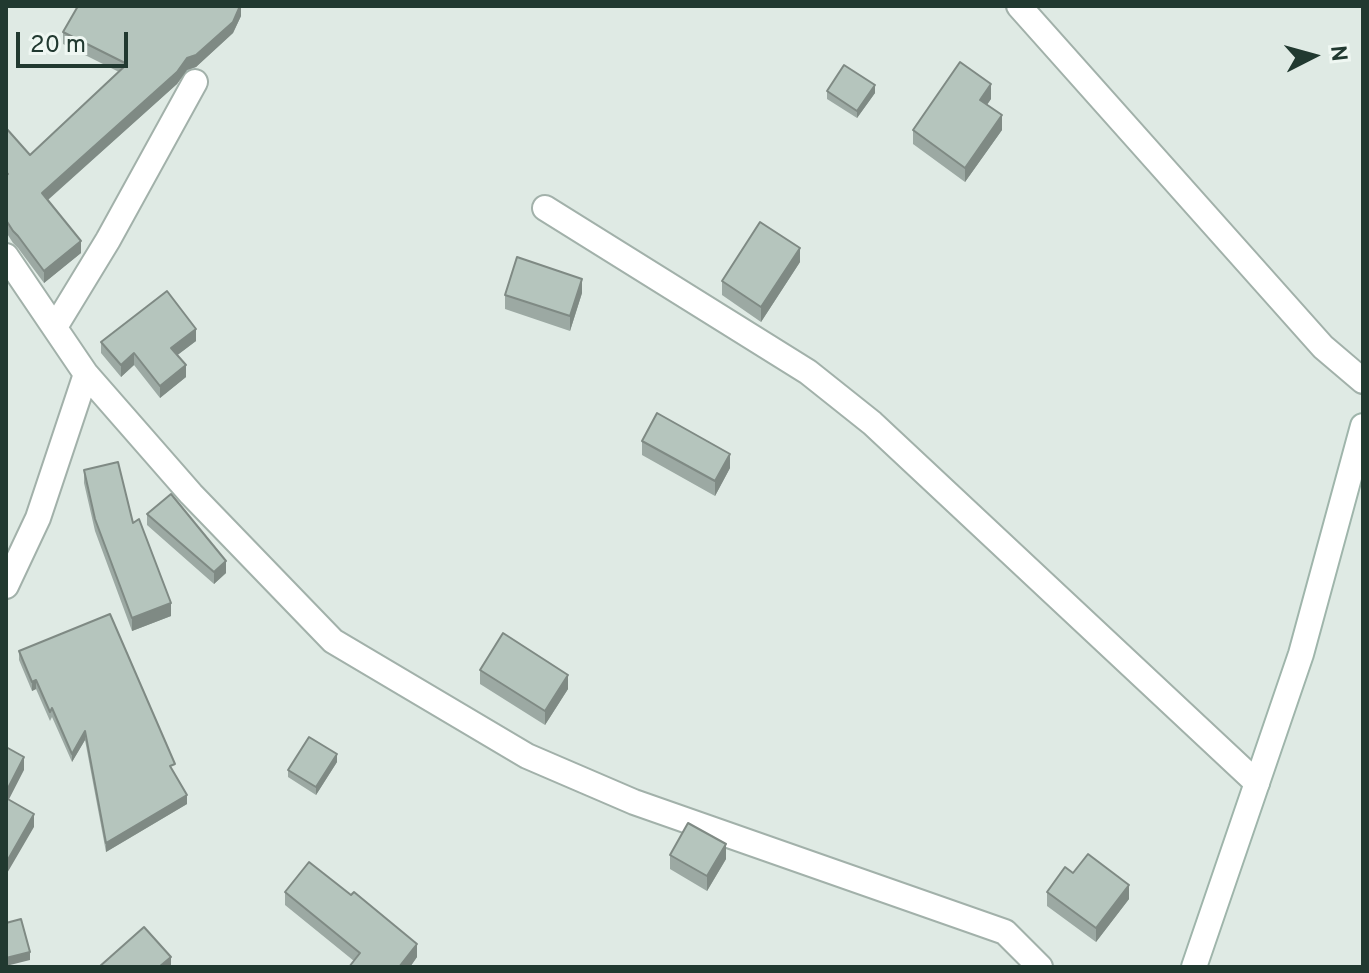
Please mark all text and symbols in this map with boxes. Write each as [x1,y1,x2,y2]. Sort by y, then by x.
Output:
scale bar [20,16,132,66]
north arrow [1273,16,1353,96]
text: 20 m [30,31,86,61]
text: N [1323,44,1352,63]

